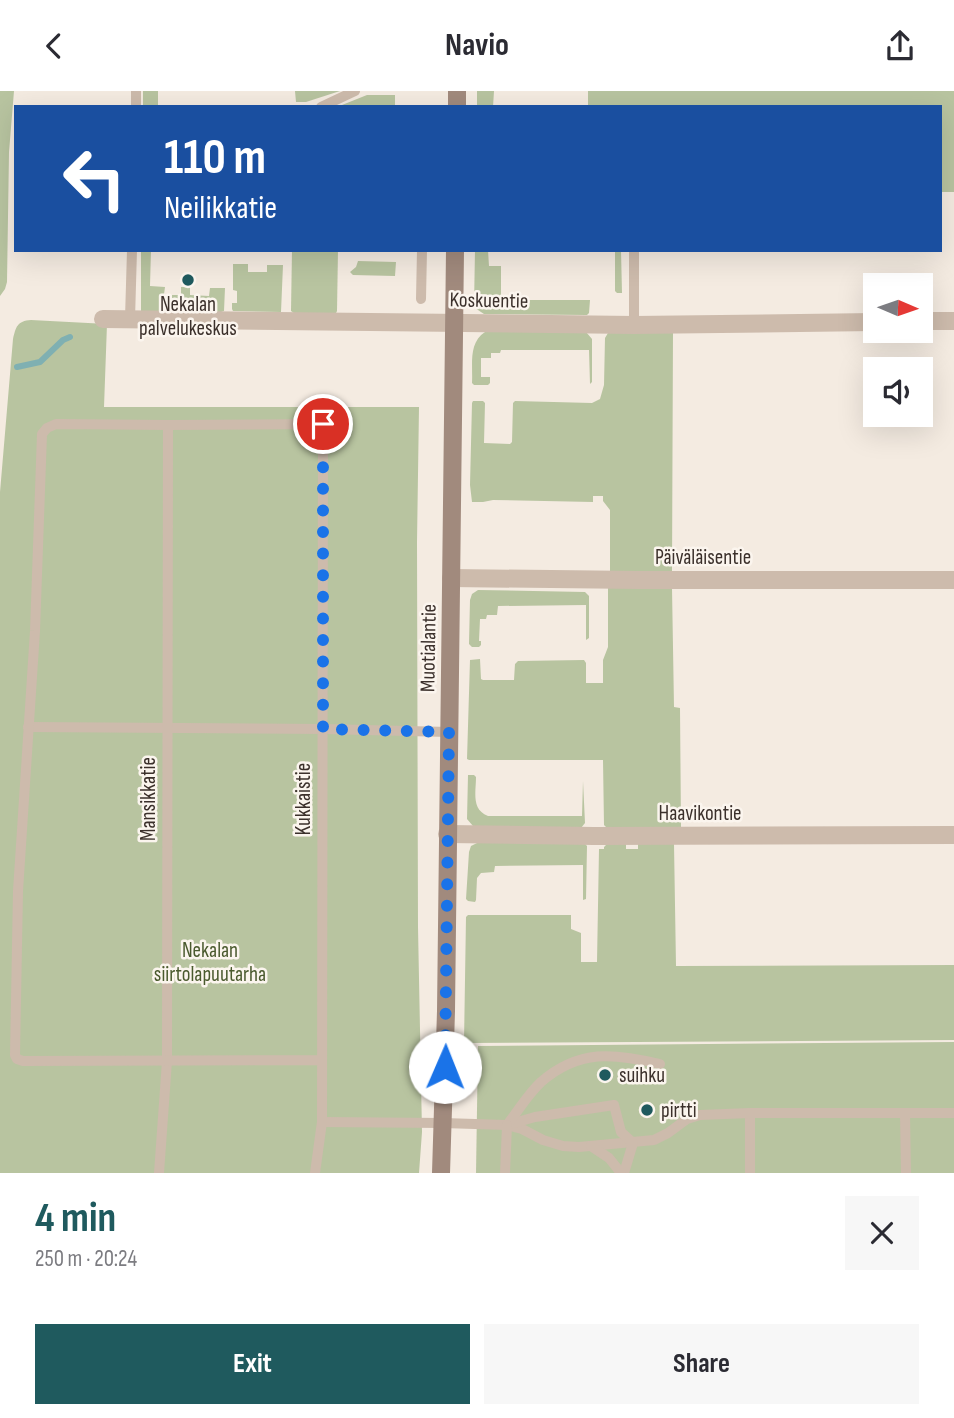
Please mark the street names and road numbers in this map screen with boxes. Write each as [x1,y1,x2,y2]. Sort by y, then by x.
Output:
street label: Koskuentie [450,287,528,314]
street label: Päiväläisentie [655,545,751,570]
street label: Muotialantie [415,604,442,692]
street label: Mansikkatie [136,757,161,841]
street label: Kukkaistie [291,763,316,835]
street label: Haavikontie [658,801,742,826]

